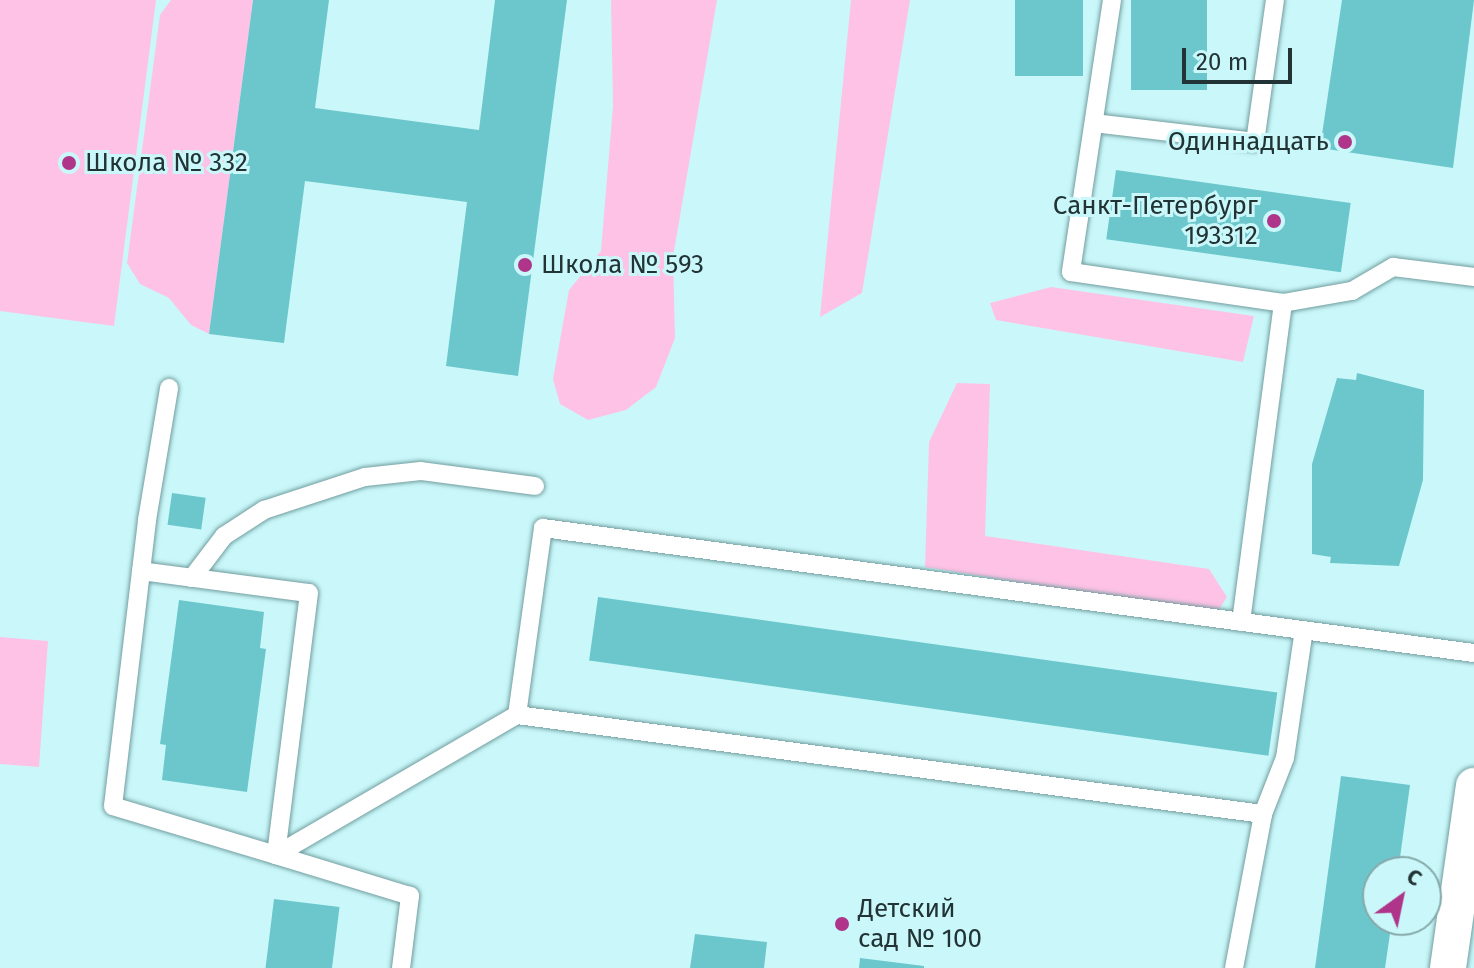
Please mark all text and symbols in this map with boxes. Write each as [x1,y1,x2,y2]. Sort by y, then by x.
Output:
scale bar [1186,32,1296,82]
text: 20 m [1196,48,1248,76]
place label: Одиннадцать [1168,126,1329,158]
marker: Одиннадцать [1336,133,1354,151]
place label: Школа № 332 [85,147,248,179]
marker: Школа № 332 [60,154,78,172]
place label: Санкт-Петербург 193312 [1053,190,1258,252]
marker: Санкт-Петербург 193312 [1265,212,1283,230]
place label: Школа № 593 [541,249,704,281]
marker: Школа № 593 [516,256,534,274]
north arrow [1362,856,1442,936]
text: С [1402,862,1427,892]
place label: Детский сад № 100 [858,893,982,954]
marker: Детский сад № 100 [833,915,851,933]

